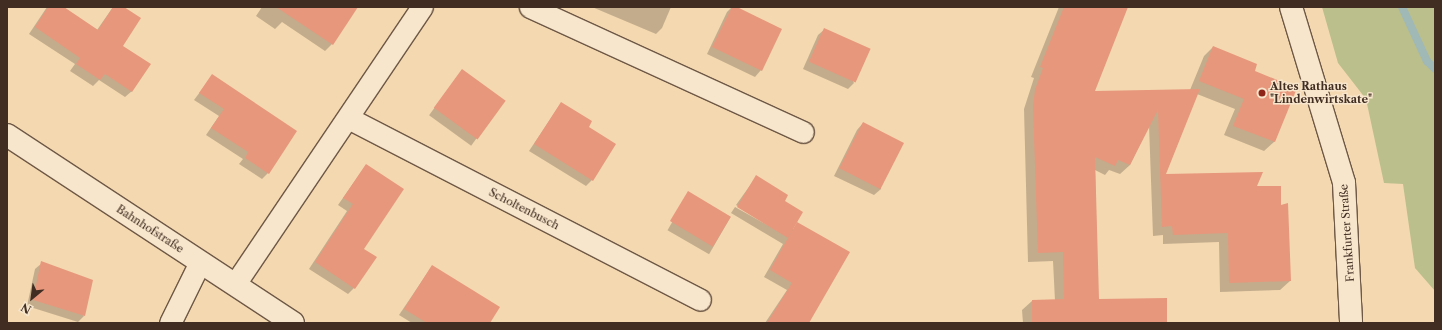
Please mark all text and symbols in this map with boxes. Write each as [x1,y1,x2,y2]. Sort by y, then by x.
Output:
place label: Altes Rathaus "Lindenwirtskate" [1270,80,1372,106]
marker: Altes Rathaus "Lindenwirtskate" [1257,88,1267,98]
street label: Frankfurter Straße [1337,183,1357,283]
street label: Scholtenbusch [487,186,561,232]
street label: Bahnhofstraße [114,202,186,256]
north arrow [12,278,52,318]
text: N [19,300,34,317]

